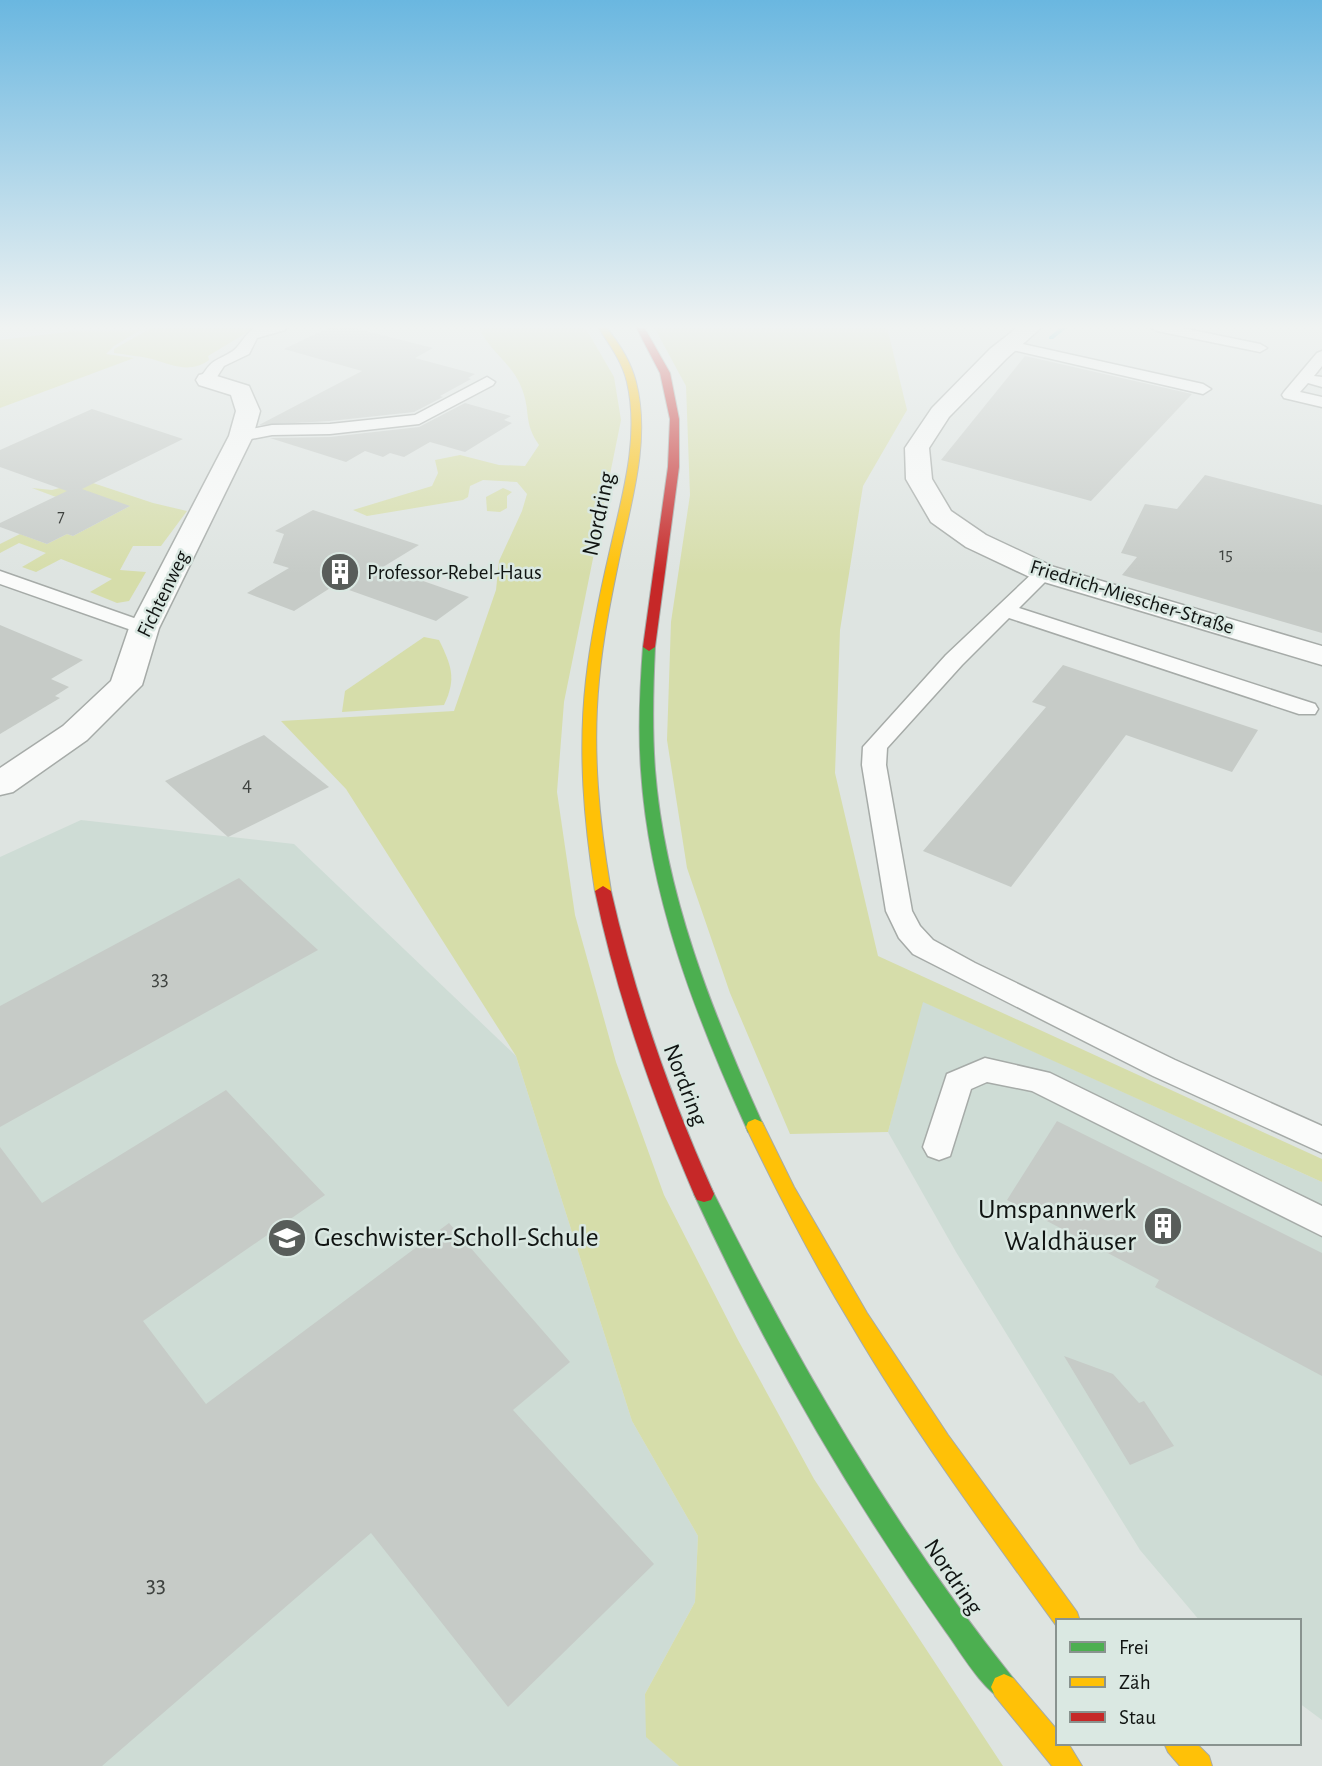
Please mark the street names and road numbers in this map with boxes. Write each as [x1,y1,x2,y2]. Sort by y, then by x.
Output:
street label: Nordring [578,470,620,558]
street label: Fichtenweg [133,547,193,641]
street label: Friedrich-Miescher-Straße [1028,556,1236,638]
street label: Nordring [659,1041,712,1129]
street label: Nordring [919,1535,987,1619]

